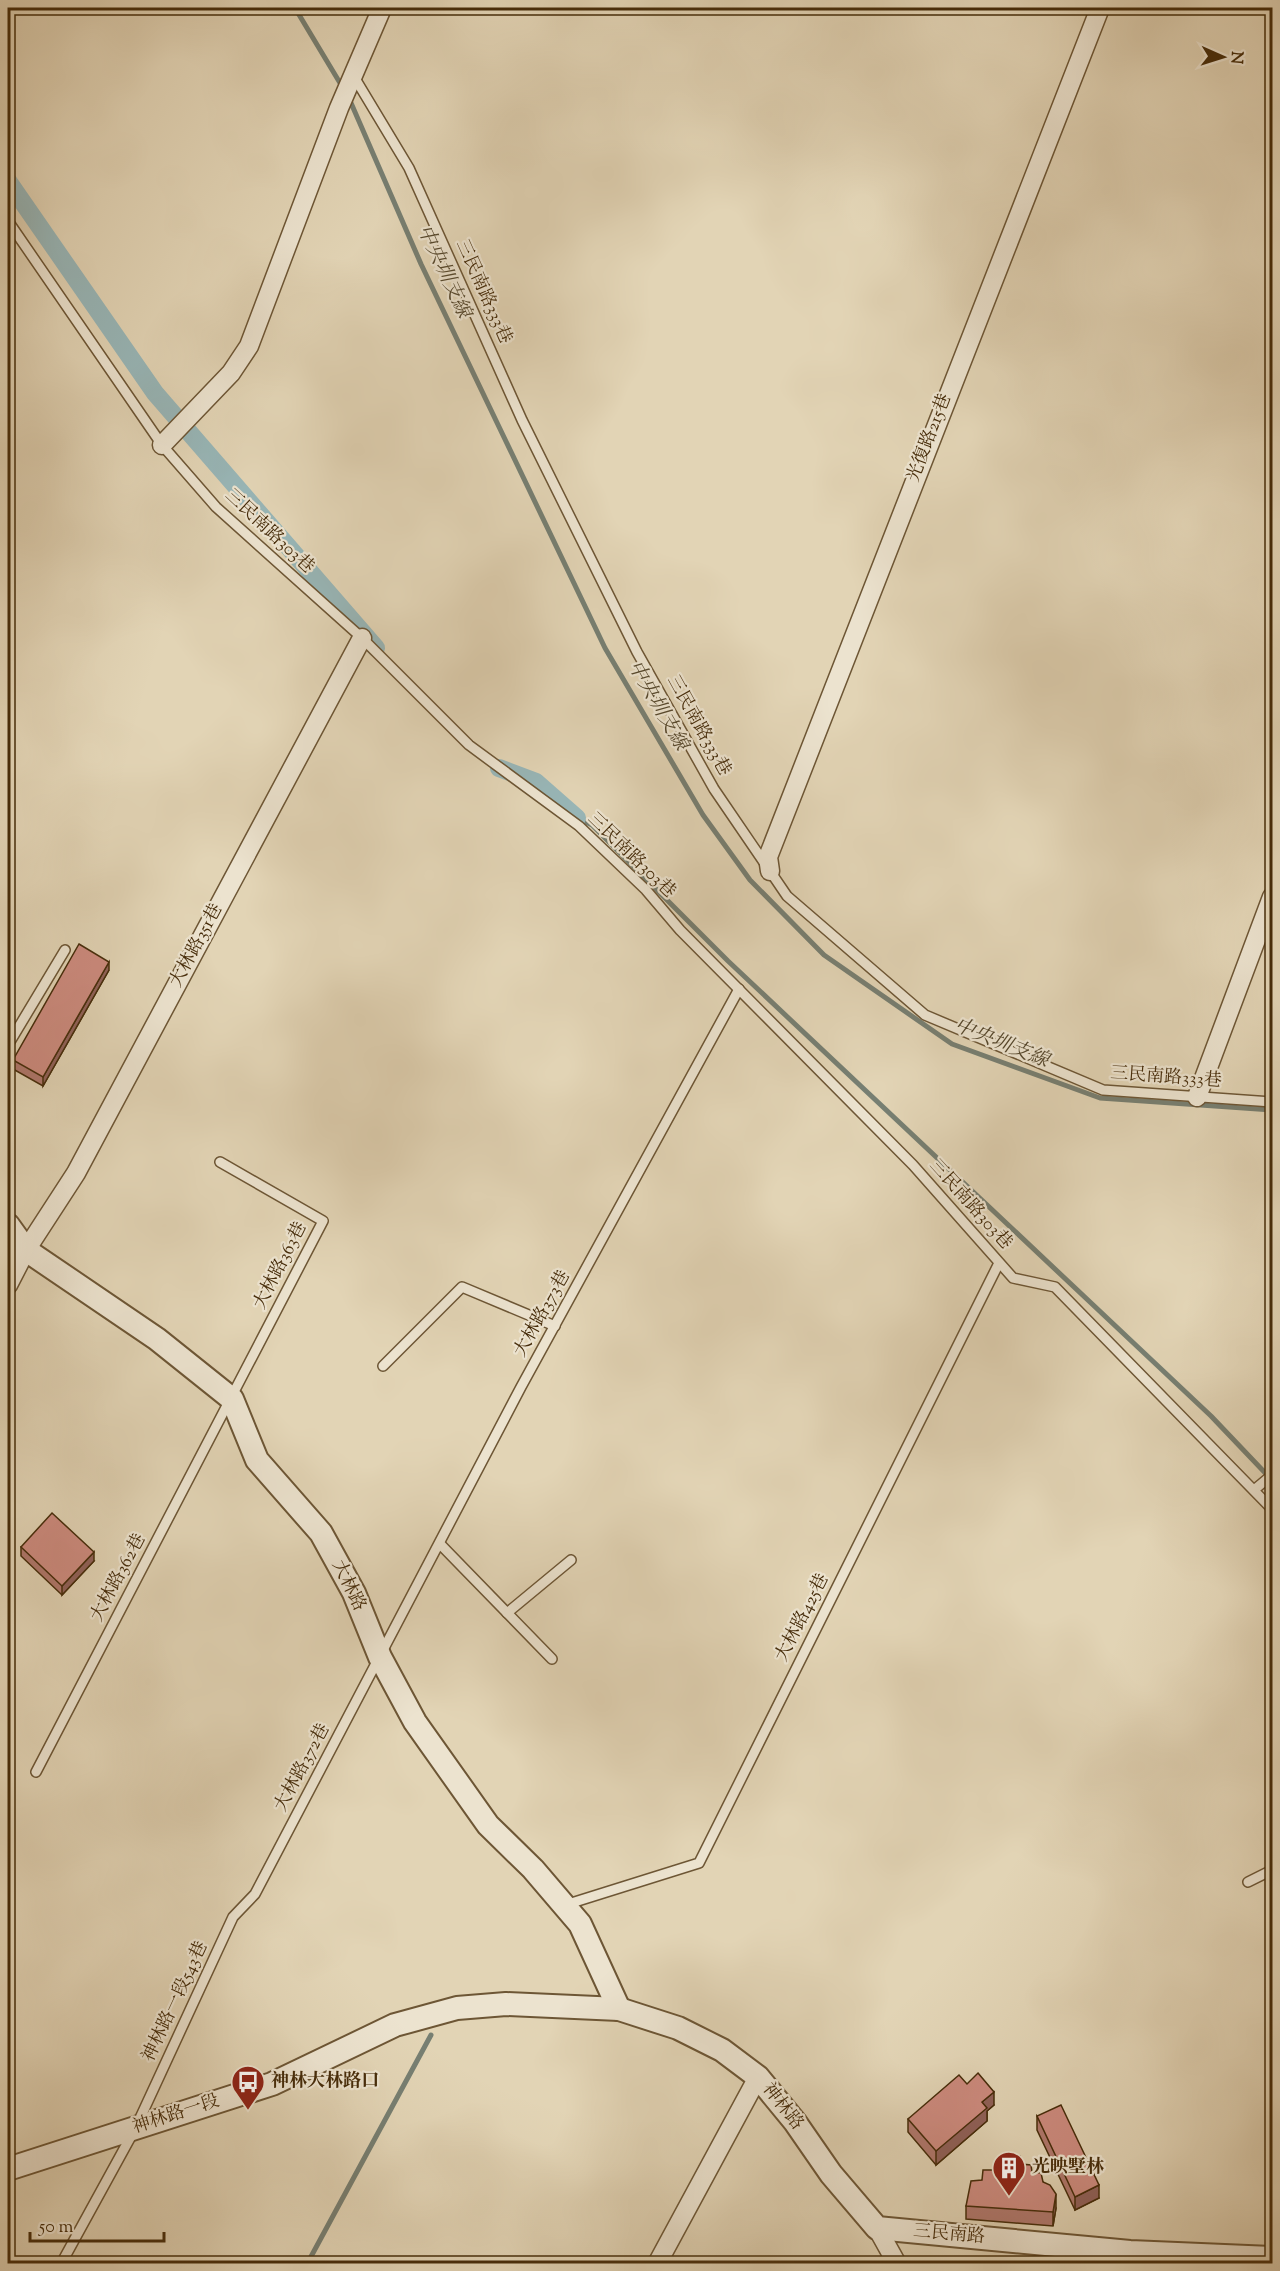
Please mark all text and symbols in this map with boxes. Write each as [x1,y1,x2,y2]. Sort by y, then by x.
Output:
north arrow [1193,27,1253,87]
text: N [1224,51,1247,65]
water label: 中央圳支線 [409,221,478,325]
street label: 三民南路333巷 [448,236,518,348]
street label: 光復路215巷 [901,390,959,486]
street label: 三民南路303巷 [218,484,320,580]
water label: 中央圳支線 [619,655,696,758]
street label: 三民南路333巷 [660,671,736,781]
street label: 三民南路303巷 [581,807,681,905]
street label: 大林路351巷 [164,899,230,993]
water label: 中央圳支線 [949,1012,1055,1077]
street label: 三民南路333巷 [1109,1061,1223,1095]
street label: 三民南路303巷 [922,1154,1018,1256]
street label: 大林路363巷 [248,1218,314,1314]
street label: 大林路373巷 [508,1266,578,1362]
street label: 大林路362巷 [85,1529,153,1627]
street label: 大林路 [324,1556,372,1616]
street label: 大林路425巷 [770,1569,836,1667]
street label: 大林路372巷 [269,1719,337,1817]
street label: 神林路一段543巷 [137,1937,215,2067]
bus stop icon: 神林大林路口 [230,2064,266,2111]
place label: 神林大林路口 [271,2069,379,2095]
street label: 神林路 [755,2078,809,2136]
street label: 神林路一段 [129,2089,223,2141]
building icon: 光映墅林 [991,2150,1027,2197]
place label: 光映墅林 [1032,2155,1104,2181]
scale bar [30,2205,164,2243]
text: 50 m [38,2215,74,2241]
street label: 三民南路 [912,2219,986,2251]

